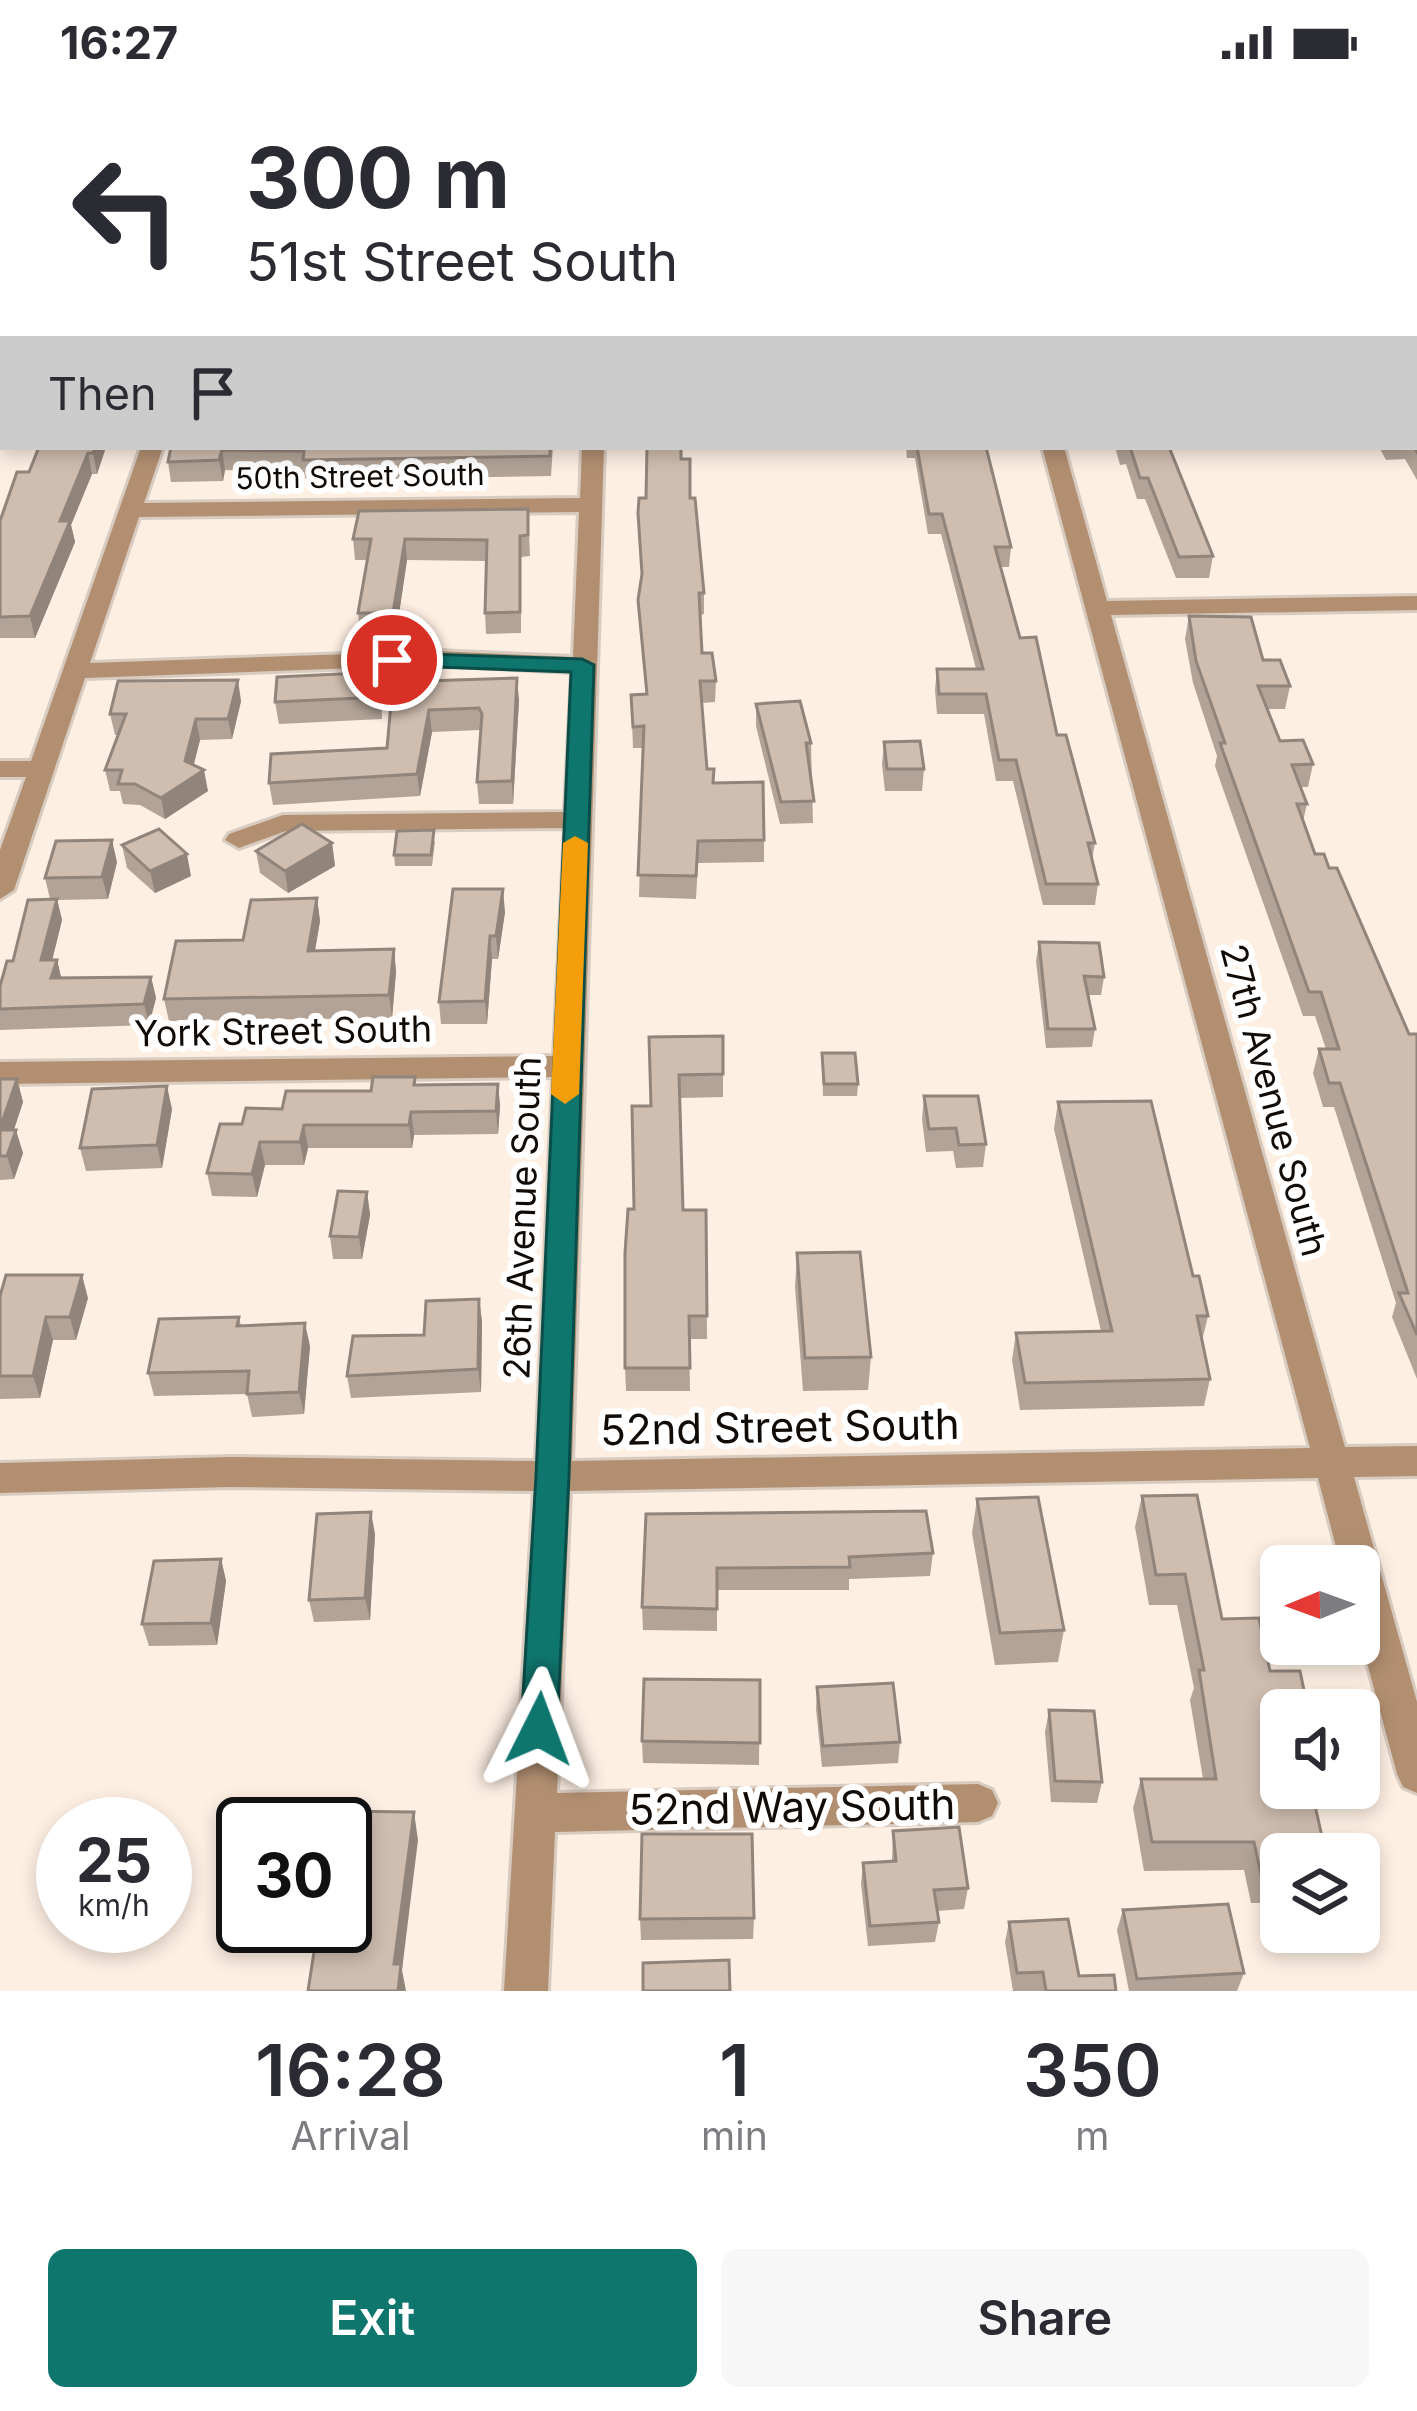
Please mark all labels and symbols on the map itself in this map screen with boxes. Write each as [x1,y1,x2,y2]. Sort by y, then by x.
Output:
street label: 50th Street South [235,456,485,496]
pin [341,609,443,711]
street label: 27th Avenue South [1211,939,1337,1261]
street label: York Street South [134,1006,432,1056]
street label: 26th Avenue South [494,1056,550,1380]
street label: 52nd Street South [600,1398,960,1455]
north arrow [1260,1545,1380,1665]
position arrow [476,1666,602,1792]
street label: 52nd Way South [628,1778,956,1835]
speed limit sign: 30 [216,1797,372,1953]

